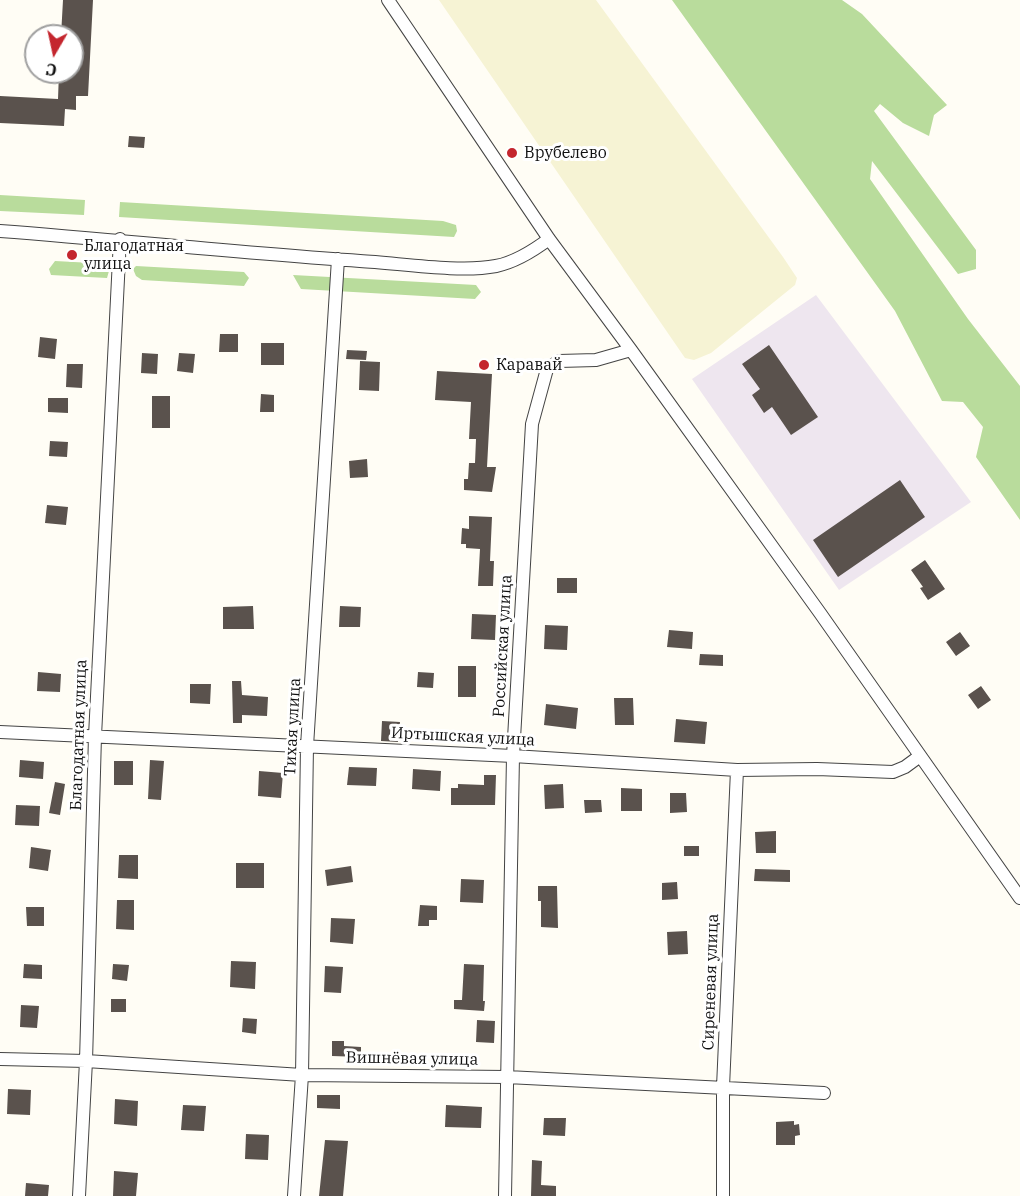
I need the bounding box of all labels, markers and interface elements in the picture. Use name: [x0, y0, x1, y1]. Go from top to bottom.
north arrow: [24, 24, 84, 84]
text: С: [45, 59, 58, 81]
place label: Врубелево: [524, 143, 607, 163]
marker: Врубелево: [505, 146, 519, 160]
place label: Благодатная улица: [84, 236, 184, 274]
marker: Благодатная улица: [65, 248, 79, 262]
place label: Каравай: [496, 355, 563, 375]
marker: Каравай: [477, 358, 491, 372]
street label: Российская улица: [490, 574, 516, 718]
street label: Благодатная улица: [67, 659, 91, 811]
street label: Тихая улица: [281, 677, 305, 777]
street label: Иртышская улица: [391, 724, 535, 750]
street label: Сиреневая улица: [699, 913, 723, 1051]
street label: Вишнёвая улица: [346, 1048, 478, 1070]

